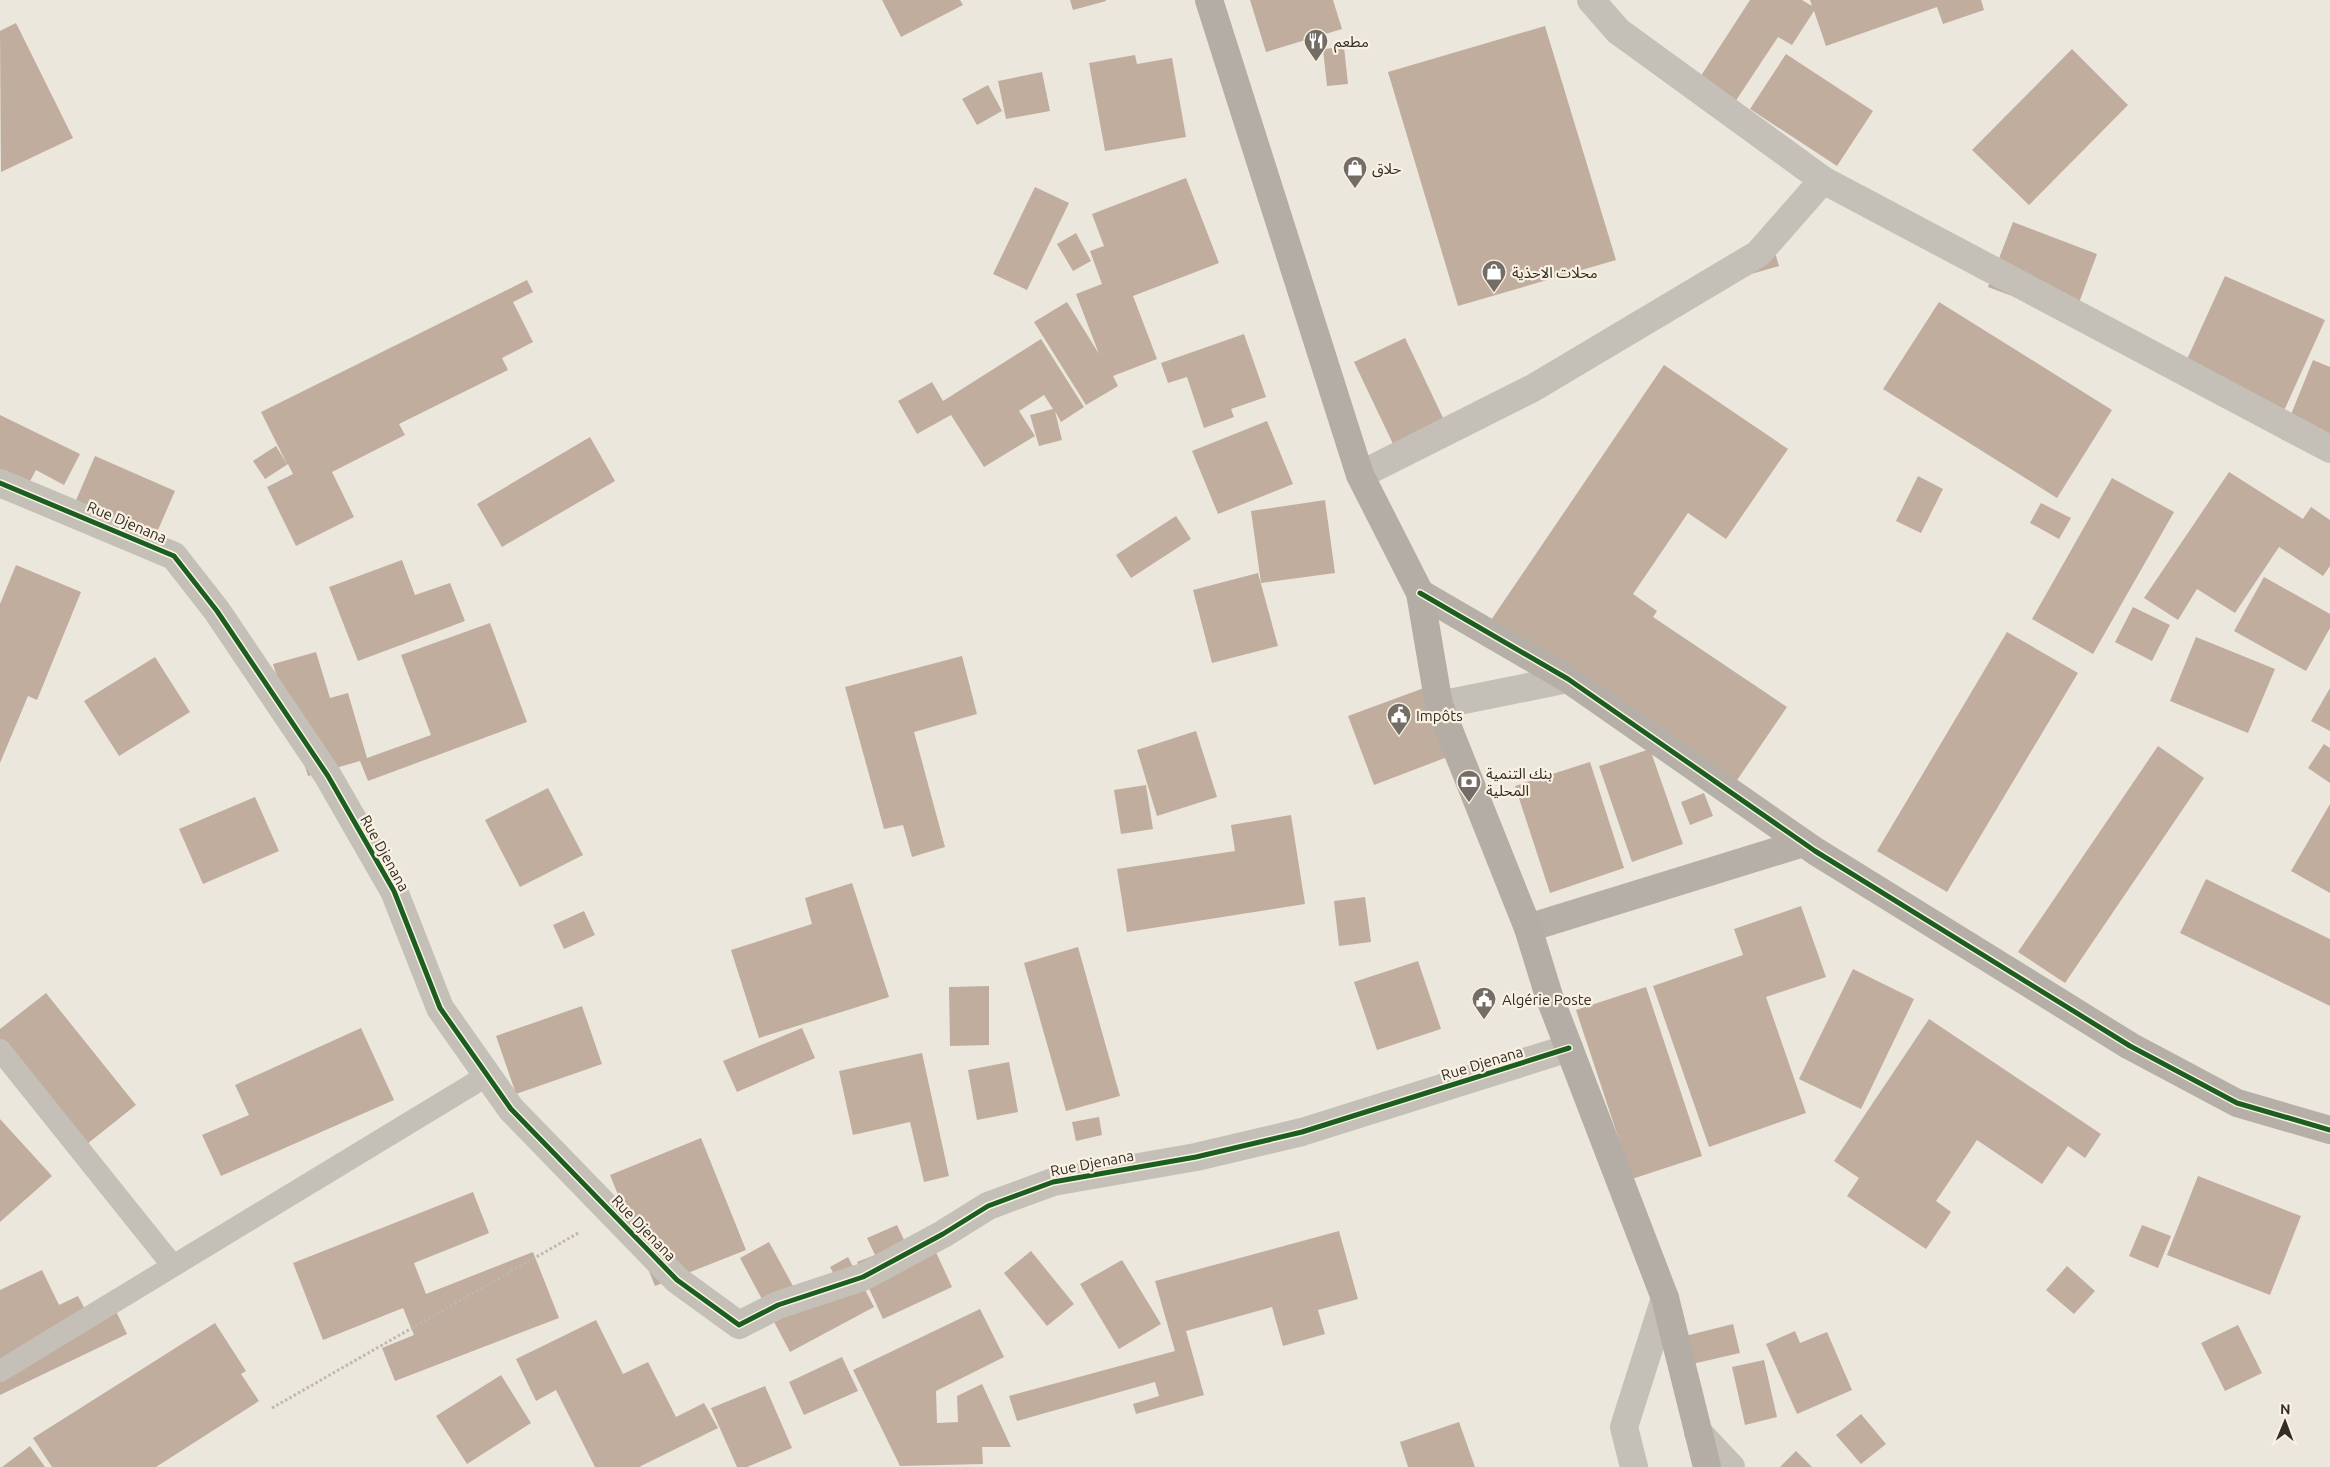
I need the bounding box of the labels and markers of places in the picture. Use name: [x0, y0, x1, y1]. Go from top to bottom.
restaurant icon: مطعم: [1303, 28, 1329, 62]
place label: مطعم: [1334, 33, 1369, 53]
shop icon: حلاق: [1342, 155, 1368, 189]
place label: حلاق: [1372, 160, 1402, 178]
shop icon: محلات الاحذية: [1481, 259, 1507, 293]
place label: محلات الاحذية: [1512, 264, 1598, 281]
public building icon: Impôts: [1386, 702, 1412, 736]
place label: Impôts: [1416, 707, 1463, 724]
place label: بنك التنمية المحلية: [1486, 765, 1552, 799]
bank icon: بنك التنمية المحلية: [1456, 769, 1482, 803]
public building icon: Algérie Poste: [1471, 986, 1497, 1020]
place label: Algérie Poste: [1502, 991, 1592, 1008]

